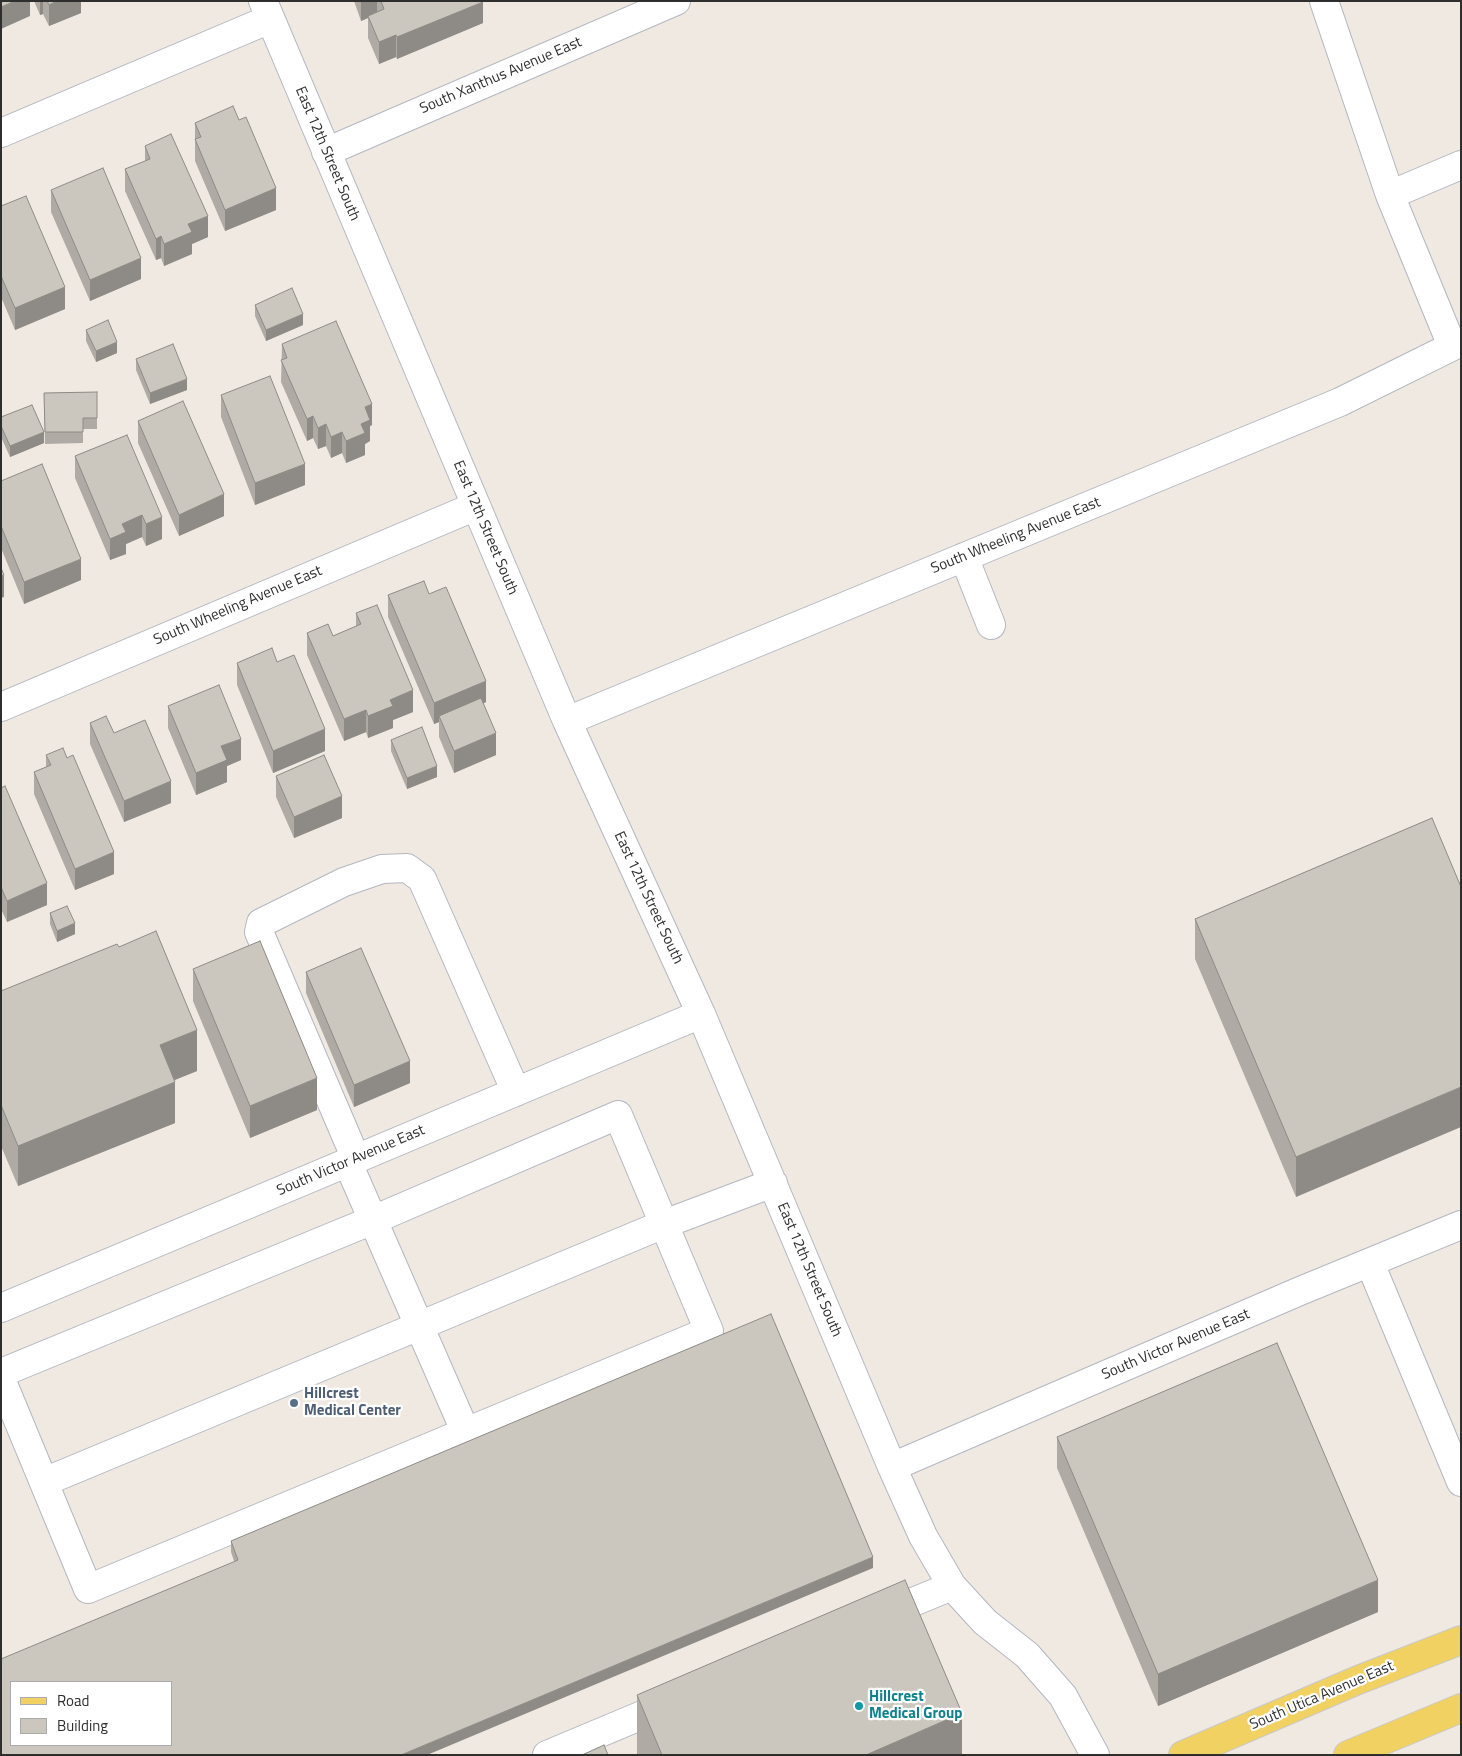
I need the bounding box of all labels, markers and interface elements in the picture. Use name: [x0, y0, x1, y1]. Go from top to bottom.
street label: South Xanthus Avenue East: [417, 34, 585, 118]
street label: East 12th Street South: [291, 84, 363, 224]
street label: East 12th Street South: [449, 458, 521, 598]
street label: South Wheeling Avenue East: [929, 494, 1103, 578]
street label: South Wheeling Avenue East: [151, 562, 325, 650]
street label: East 12th Street South: [609, 829, 687, 967]
street label: South Victor Avenue East: [274, 1122, 428, 1200]
street label: East 12th Street South: [773, 1200, 845, 1340]
street label: South Victor Avenue East: [1099, 1306, 1253, 1384]
place label: Hillcrest Medical Center: [304, 1385, 401, 1420]
marker: Hillcrest Medical Center: [288, 1397, 300, 1409]
street label: South Utica Avenue East: [1247, 1658, 1397, 1734]
legend: [10, 1681, 172, 1746]
place label: Hillcrest Medical Group: [869, 1688, 962, 1723]
text: Road: [57, 1689, 89, 1712]
marker: Hillcrest Medical Group: [853, 1700, 865, 1712]
text: Building: [57, 1714, 108, 1737]

